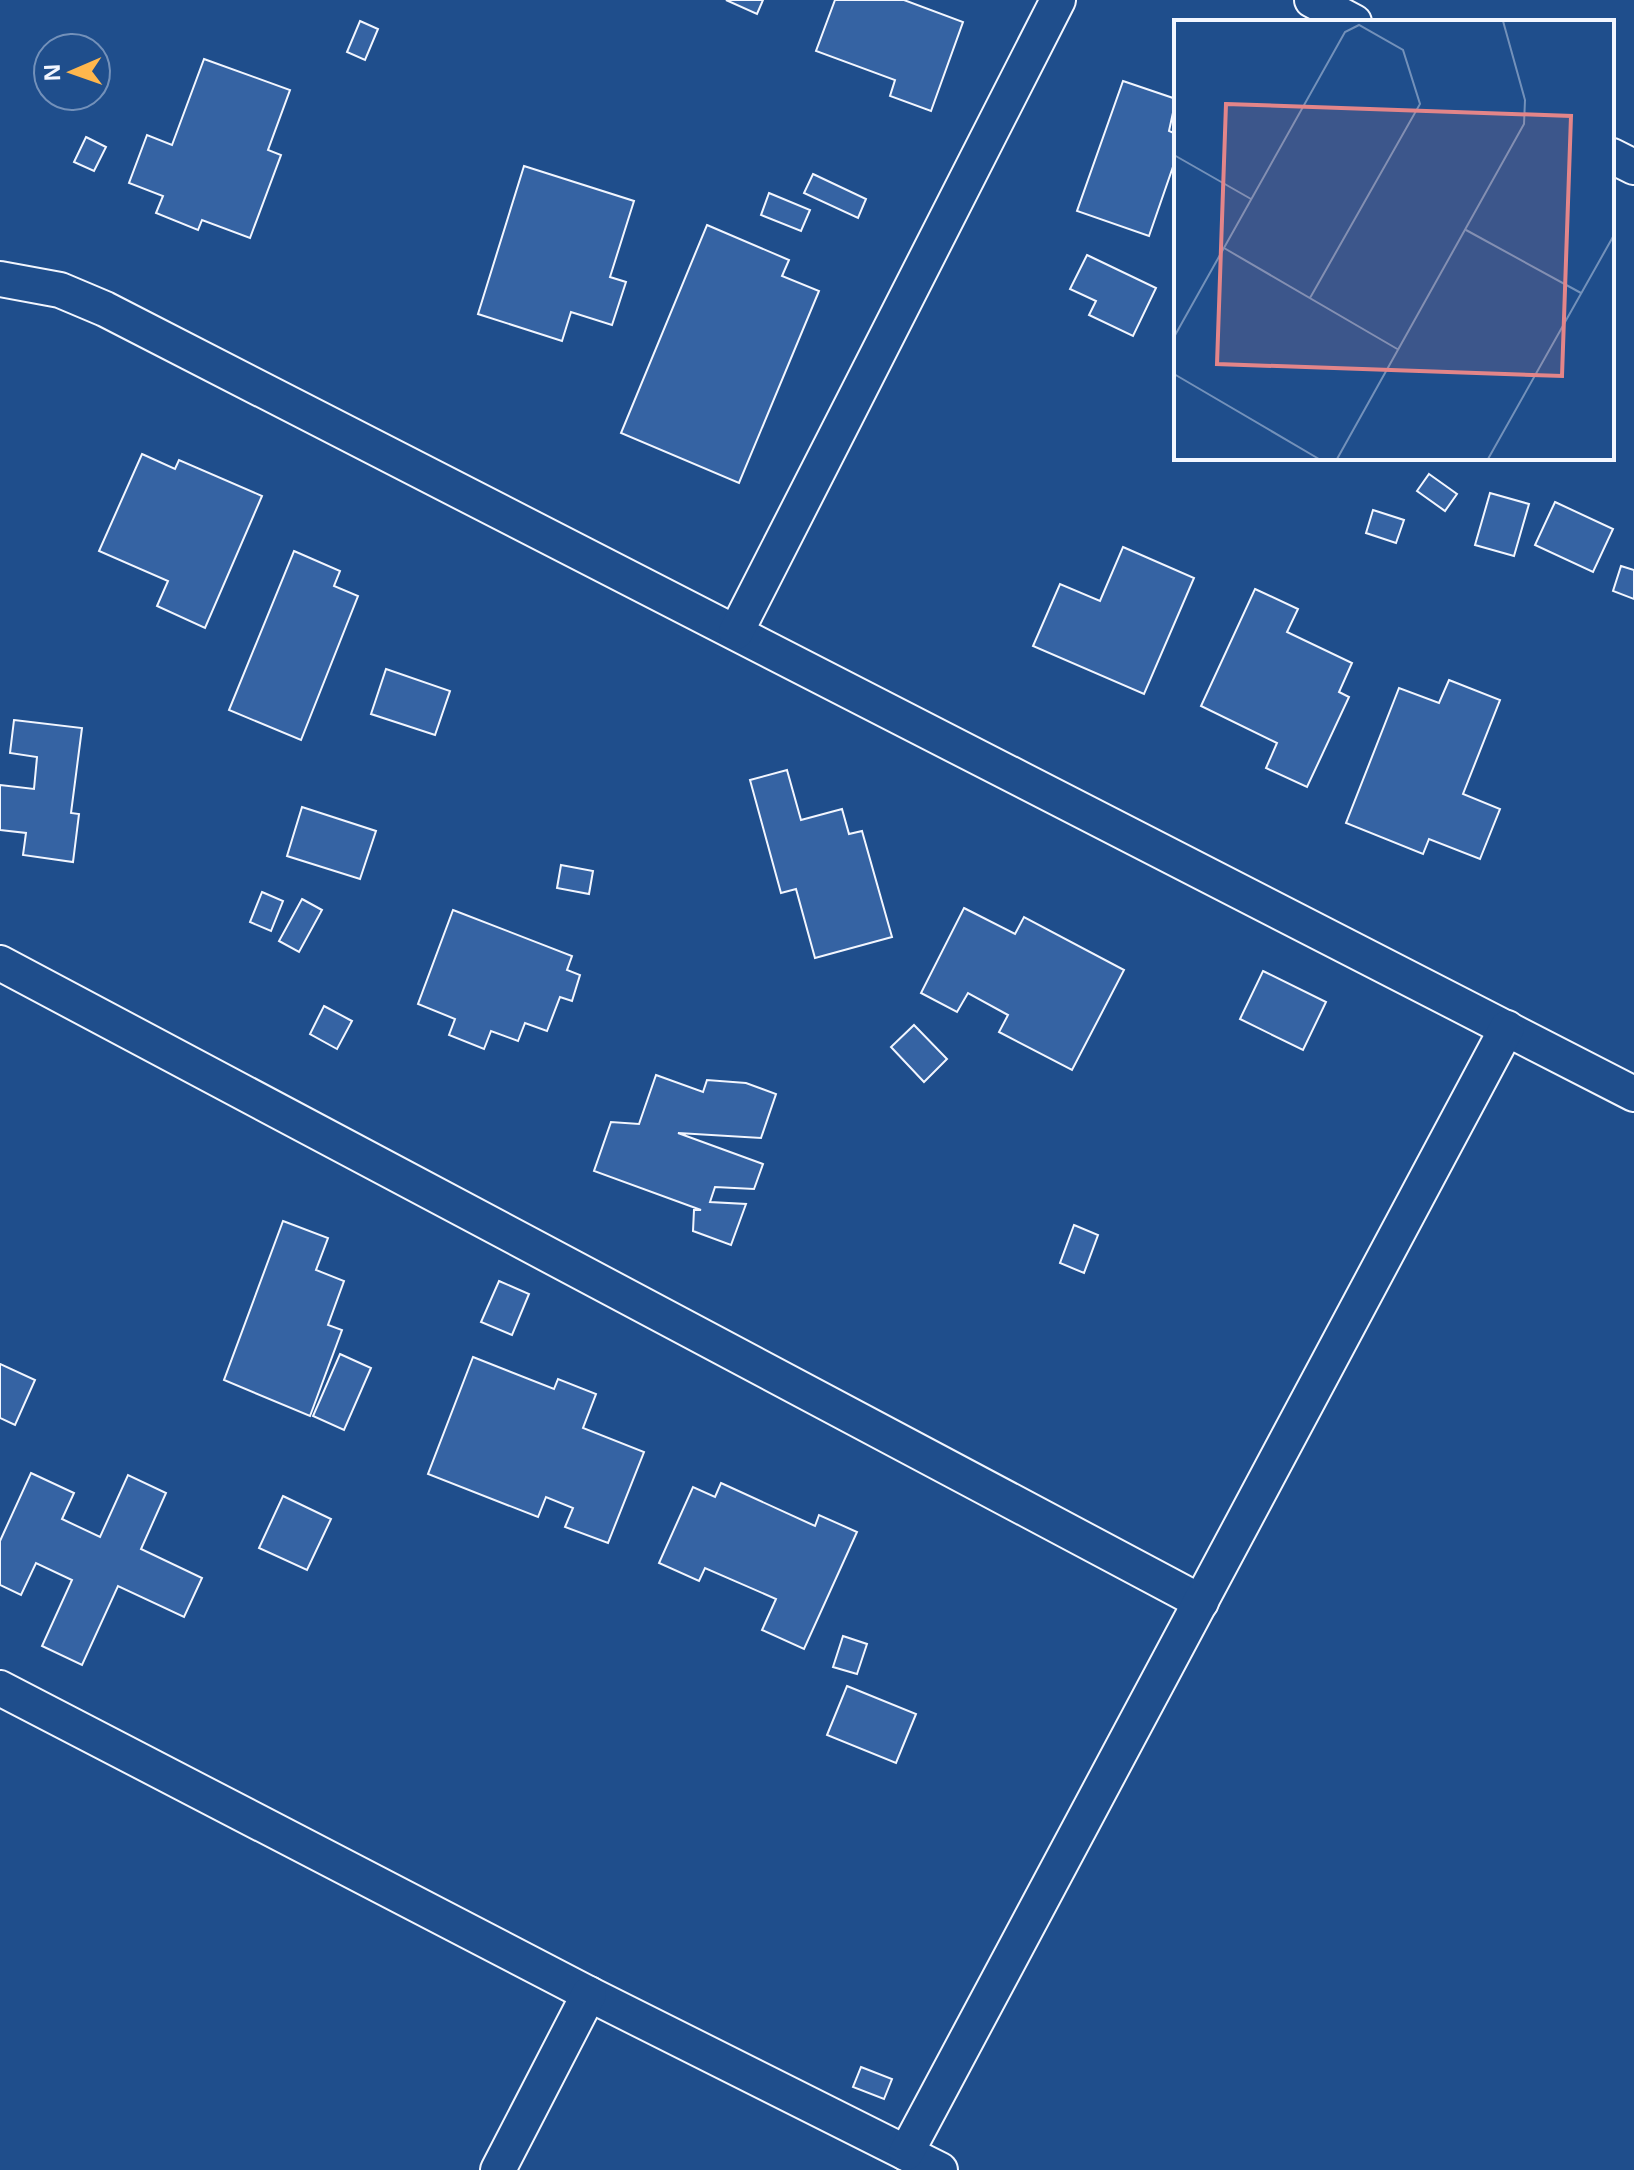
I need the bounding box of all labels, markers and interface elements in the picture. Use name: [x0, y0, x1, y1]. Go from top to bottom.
inset map: [1174, 20, 1614, 460]
north arrow: [32, 32, 112, 112]
text: N: [36, 63, 66, 82]

